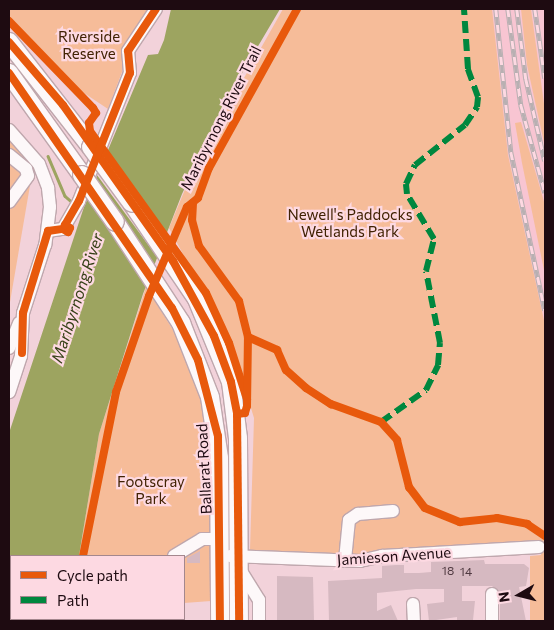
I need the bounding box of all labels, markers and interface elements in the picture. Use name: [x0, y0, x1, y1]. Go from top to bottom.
park label: Riverside Reserve: [58, 27, 120, 62]
street label: Maribyrnong River Trail: [177, 43, 265, 193]
park label: Newell's Paddocks Wetlands Park: [288, 205, 412, 240]
water label: Maribyrnong River: [47, 231, 107, 365]
street label: Ballarat Road: [193, 423, 215, 515]
park label: Footscray Park: [117, 472, 185, 507]
street label: Jamieson Avenue: [336, 543, 452, 569]
legend: [10, 555, 185, 620]
house number: 18: [442, 564, 454, 578]
house number: 14: [460, 565, 472, 579]
text: Cycle path: [57, 566, 128, 584]
north arrow: [494, 570, 544, 620]
text: Path: [57, 591, 89, 609]
text: N: [495, 591, 513, 604]

